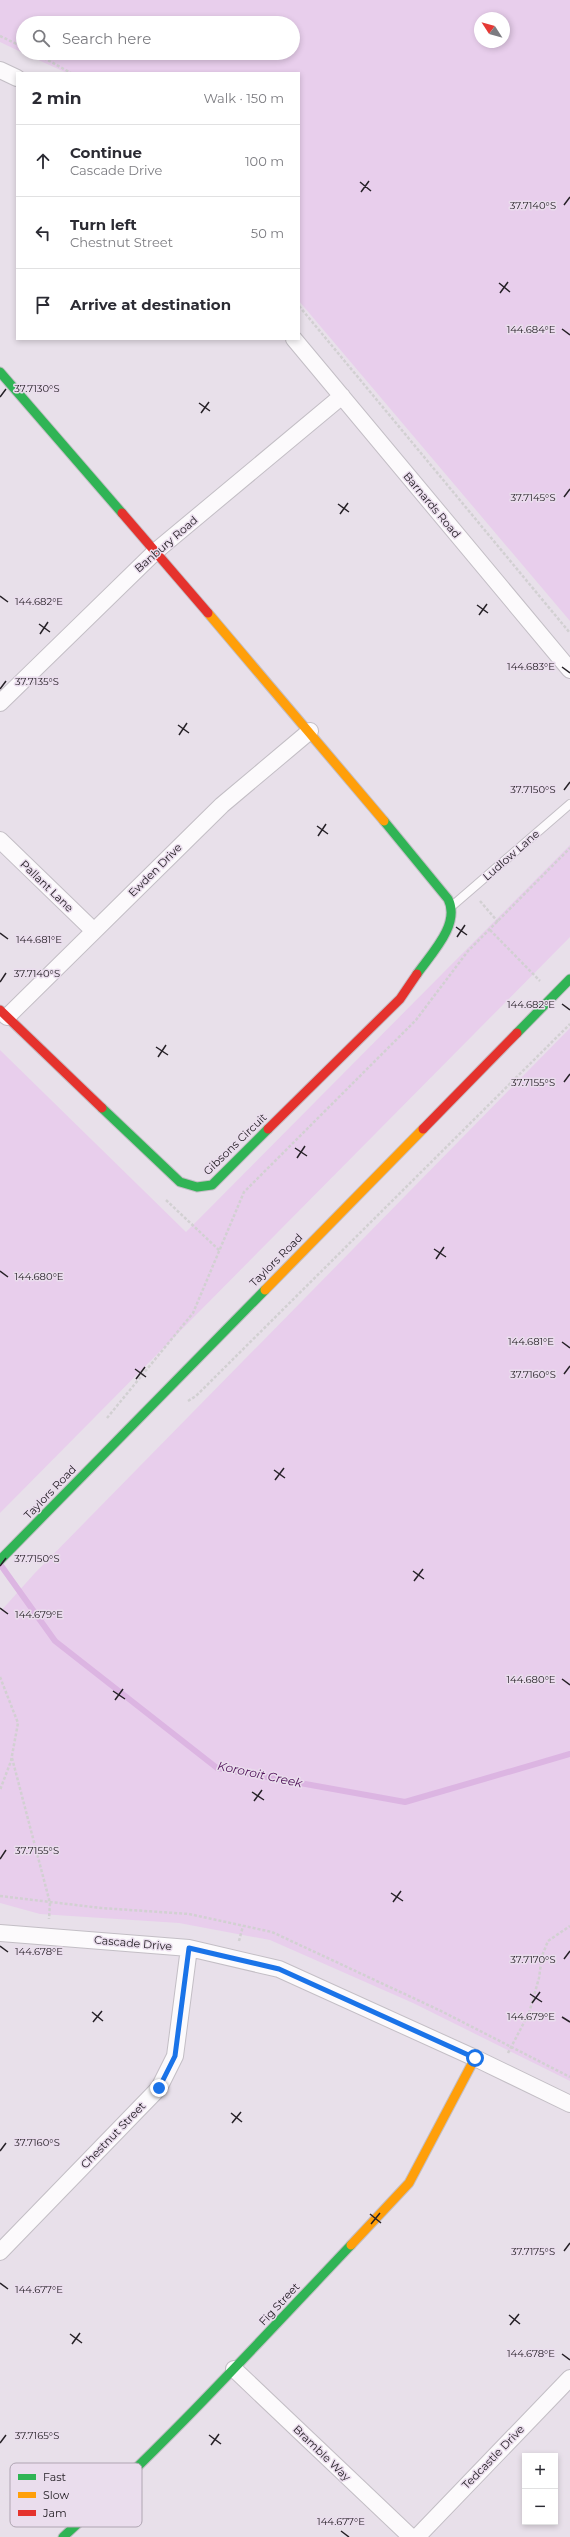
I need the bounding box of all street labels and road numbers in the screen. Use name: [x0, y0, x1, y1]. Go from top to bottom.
street label: Barnards Road: [400, 469, 464, 541]
street label: Banbury Road: [132, 513, 200, 575]
street label: Ludlow Lane: [480, 826, 542, 883]
street label: Ewden Drive: [125, 840, 185, 900]
street label: Pallant Lane: [18, 857, 77, 915]
street label: Gibsons Circuit: [200, 1110, 270, 1178]
street label: Taylors Road: [246, 1230, 306, 1290]
street label: Taylors Road: [21, 1462, 79, 1522]
street label: Cascade Drive: [94, 1933, 173, 1953]
street label: Chestnut Street: [78, 2098, 149, 2171]
street label: Fig Street: [256, 2279, 303, 2328]
street label: Bramble Way: [290, 2422, 354, 2484]
street label: Tedcastle Drive: [459, 2422, 527, 2492]

